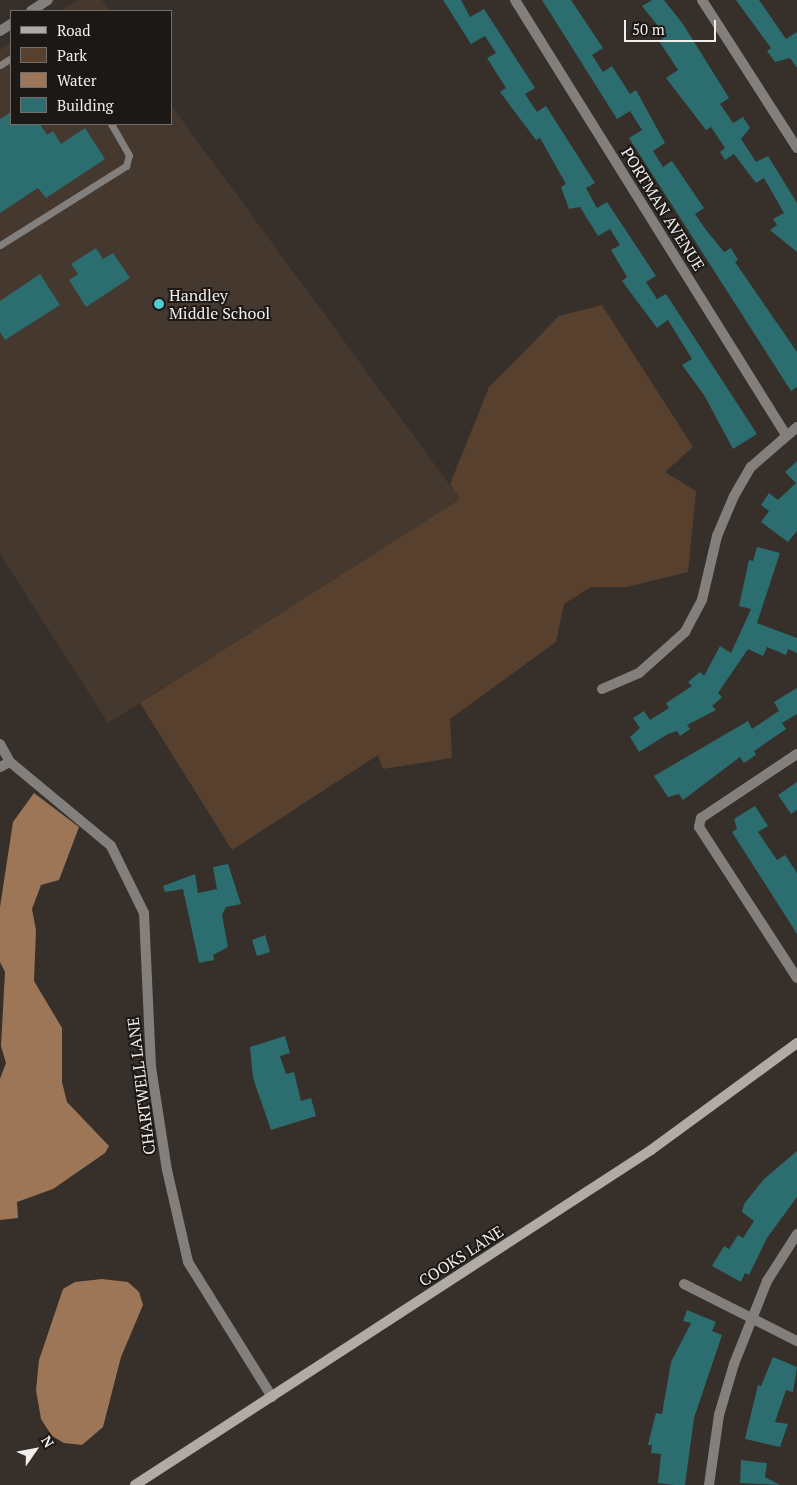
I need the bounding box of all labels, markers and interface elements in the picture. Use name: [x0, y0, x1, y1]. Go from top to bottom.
legend: [10, 10, 172, 125]
scale bar: [627, 10, 720, 42]
text: 50 m: [632, 19, 665, 39]
text: Road: [57, 20, 90, 40]
text: Park: [57, 45, 87, 65]
text: Water: [57, 70, 96, 90]
text: Building: [57, 95, 114, 115]
street label: PORTMAN AVENUE: [617, 144, 709, 274]
place label: Handley Middle School: [169, 285, 270, 323]
marker: Handley Middle School: [153, 298, 165, 310]
street label: CHARTWELL LANE: [123, 1016, 159, 1156]
street label: COOKS LANE: [415, 1221, 507, 1291]
north arrow: [10, 1425, 60, 1475]
text: N: [37, 1432, 59, 1451]

